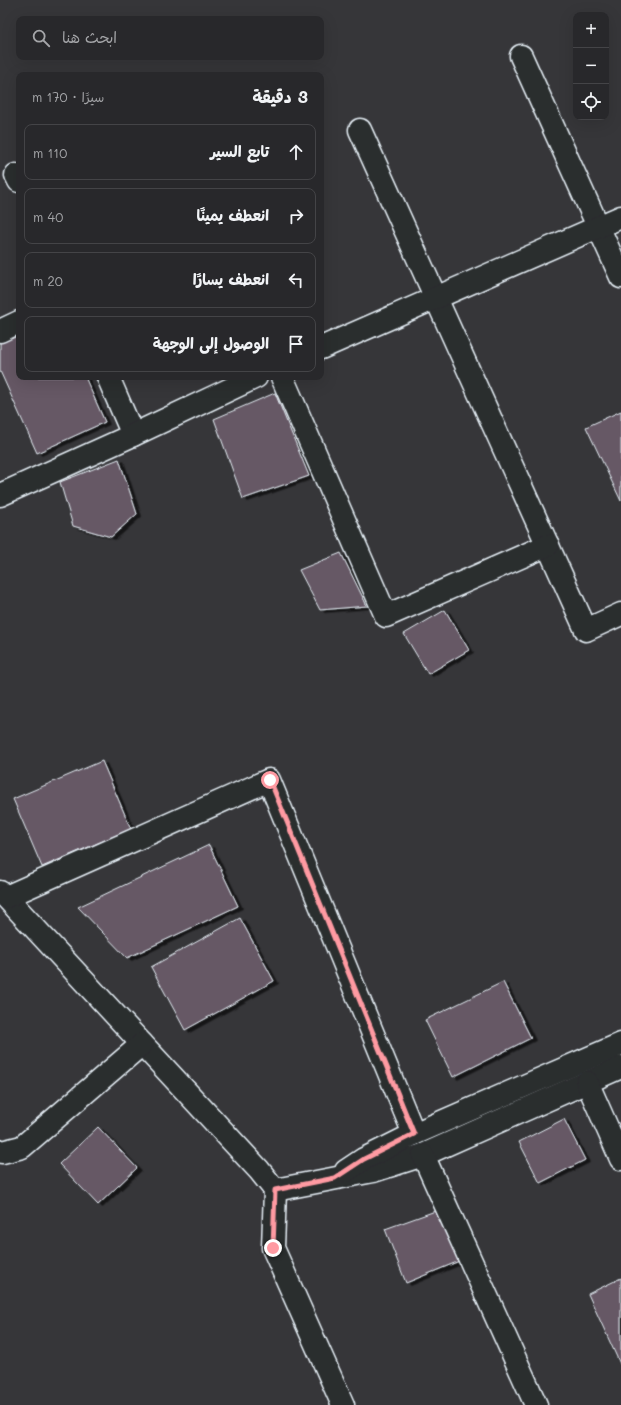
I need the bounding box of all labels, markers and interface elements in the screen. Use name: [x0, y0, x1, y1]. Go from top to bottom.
map controls: [573, 12, 609, 120]
button: +: [573, 12, 609, 48]
search box: [16, 16, 324, 60]
icon: search: [30, 27, 52, 49]
text: ابحث هنا: [62, 27, 117, 47]
button: −: [573, 48, 609, 84]
button: locate: [573, 84, 609, 120]
text: 3 دقيقة: [252, 85, 308, 107]
text: سيرًا · 170 m: [32, 88, 104, 105]
text: تابع السير: [210, 141, 269, 161]
icon: ahead: [285, 141, 307, 163]
text: 110 m: [33, 144, 67, 161]
text: انعطف يمينًا: [197, 205, 269, 225]
icon: right: [285, 205, 307, 227]
text: 40 m: [33, 208, 63, 225]
text: انعطف يسارًا: [193, 269, 269, 289]
icon: left: [285, 269, 307, 291]
text: 20 m: [33, 272, 63, 289]
text: الوصول إلى الوجهة: [153, 333, 269, 353]
icon: arrive: [285, 333, 307, 355]
route start: [261, 771, 279, 789]
route end: [264, 1239, 282, 1257]

